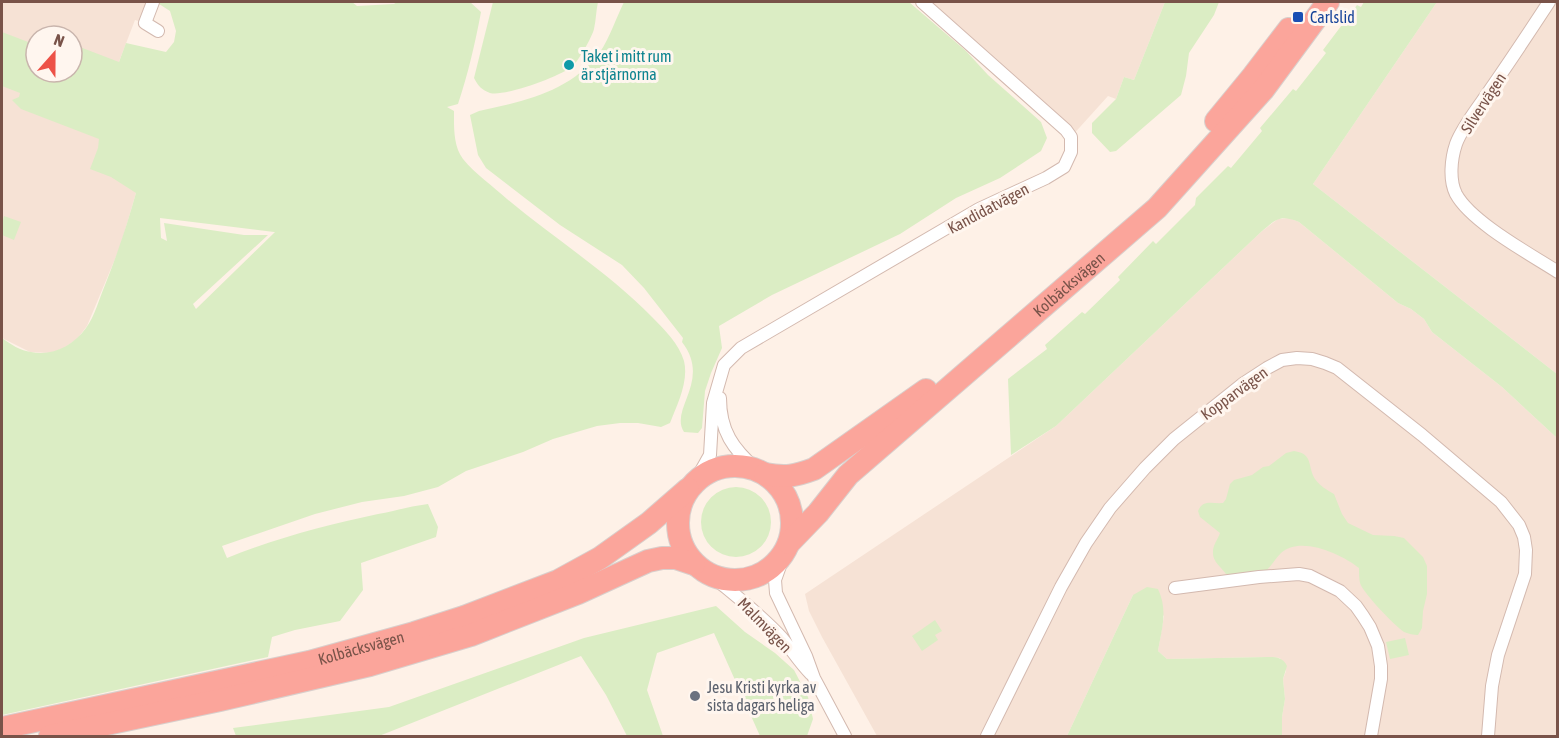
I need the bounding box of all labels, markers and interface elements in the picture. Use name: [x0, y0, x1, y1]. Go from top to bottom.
place label: Carlslid: [1310, 8, 1355, 26]
marker: Carlslid: [1291, 10, 1305, 24]
north arrow: [24, 24, 84, 84]
text: N: [52, 30, 67, 50]
place label: Taket i mitt rum är stjärnorna: [581, 47, 672, 84]
marker: Taket i mitt rum är stjärnorna: [562, 58, 576, 72]
street label: Silvervägen: [1457, 69, 1510, 137]
street label: Kandidatvägen: [944, 179, 1032, 238]
street label: Kolbäcksvägen: [1029, 248, 1108, 320]
street label: Kopparvägen: [1197, 363, 1271, 424]
street label: Malmvägen: [734, 594, 796, 657]
street label: Kolbäcksvägen: [316, 627, 406, 668]
place label: Jesu Kristi kyrka av sista dagars heliga: [707, 678, 817, 715]
marker: Jesu Kristi kyrka av sista dagars heliga: [688, 689, 702, 703]

